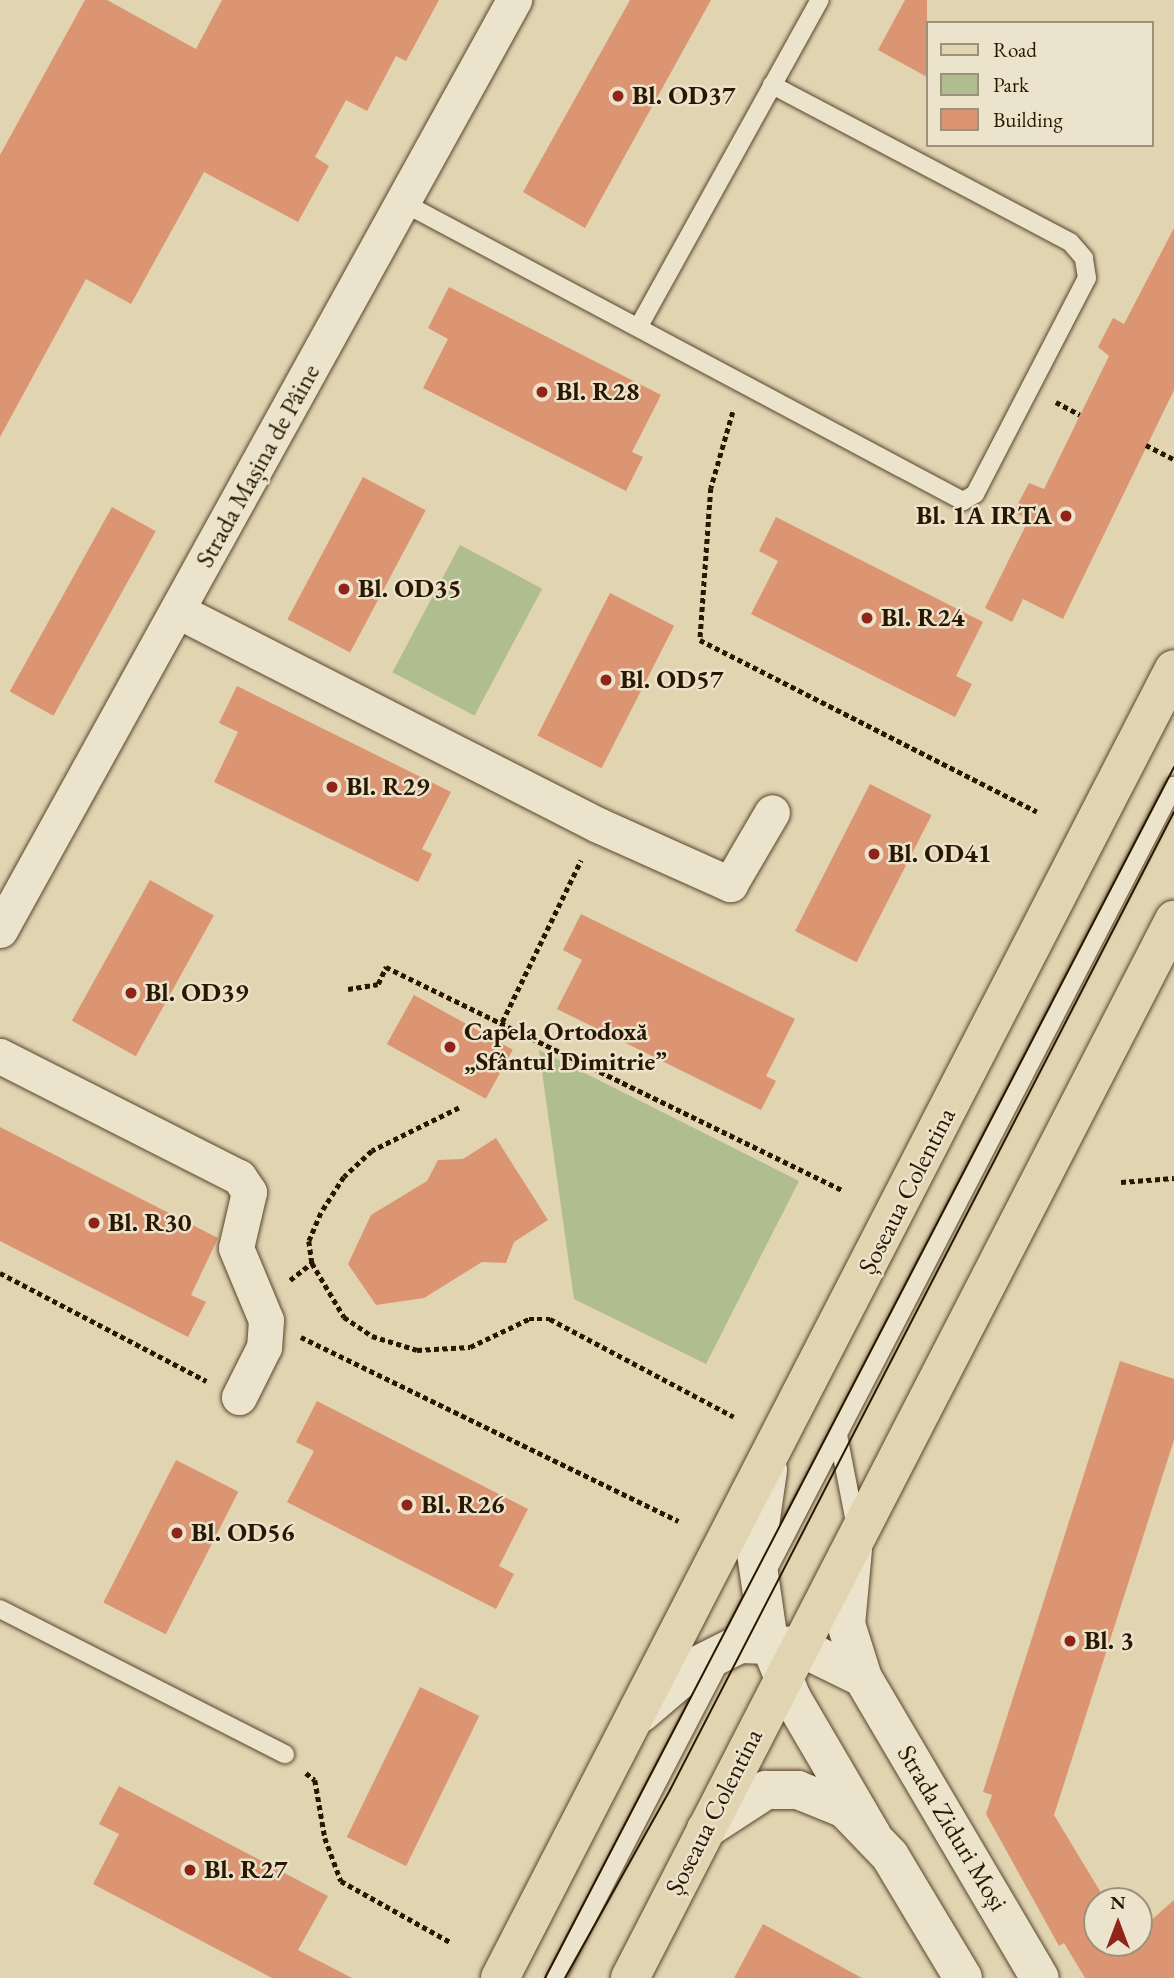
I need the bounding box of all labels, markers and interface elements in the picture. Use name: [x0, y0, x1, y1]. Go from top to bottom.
legend: [926, 21, 1153, 147]
text: Road: [993, 36, 1037, 63]
text: Park: [993, 71, 1029, 98]
place label: Bl. OD37: [632, 80, 735, 112]
marker: Bl. OD37: [610, 88, 626, 104]
text: Building: [993, 106, 1063, 133]
street label: Strada Mașina de Pâine: [189, 359, 327, 573]
place label: Bl. R28: [556, 376, 640, 408]
marker: Bl. R28: [534, 384, 550, 400]
place label: Bl. 1A IRTA: [916, 500, 1052, 532]
marker: Bl. 1A IRTA: [1058, 508, 1074, 524]
place label: Bl. OD35: [358, 573, 461, 605]
marker: Bl. OD35: [336, 581, 352, 597]
place label: Bl. R24: [881, 602, 965, 634]
marker: Bl. R24: [859, 610, 875, 626]
place label: Bl. OD57: [620, 664, 723, 696]
marker: Bl. OD57: [598, 672, 614, 688]
place label: Bl. R29: [346, 771, 430, 803]
marker: Bl. R29: [324, 779, 340, 795]
place label: Bl. OD41: [888, 838, 991, 870]
marker: Bl. OD41: [866, 846, 882, 862]
place label: Bl. OD39: [145, 977, 248, 1009]
marker: Bl. OD39: [123, 985, 139, 1001]
place label: Capela Ortodoxă „Sfântul Dimitrie”: [464, 1016, 667, 1078]
marker: Capela Ortodoxă „Sfântul Dimitrie”: [442, 1039, 458, 1055]
street label: Șoseaua Colentina: [852, 1102, 962, 1280]
place label: Bl. R30: [108, 1207, 192, 1239]
marker: Bl. R30: [86, 1215, 102, 1231]
place label: Bl. R26: [421, 1489, 505, 1521]
marker: Bl. R26: [399, 1497, 415, 1513]
place label: Bl. OD56: [191, 1517, 294, 1549]
marker: Bl. OD56: [169, 1525, 185, 1541]
place label: Bl. 3: [1084, 1625, 1134, 1657]
marker: Bl. 3: [1062, 1633, 1078, 1649]
street label: Șoseaua Colentina: [659, 1723, 769, 1901]
street label: Strada Ziduri Moși: [890, 1740, 1014, 1916]
place label: Bl. R27: [204, 1854, 288, 1886]
marker: Bl. R27: [182, 1862, 198, 1878]
north arrow: [1083, 1887, 1153, 1957]
text: N: [1110, 1890, 1126, 1915]

